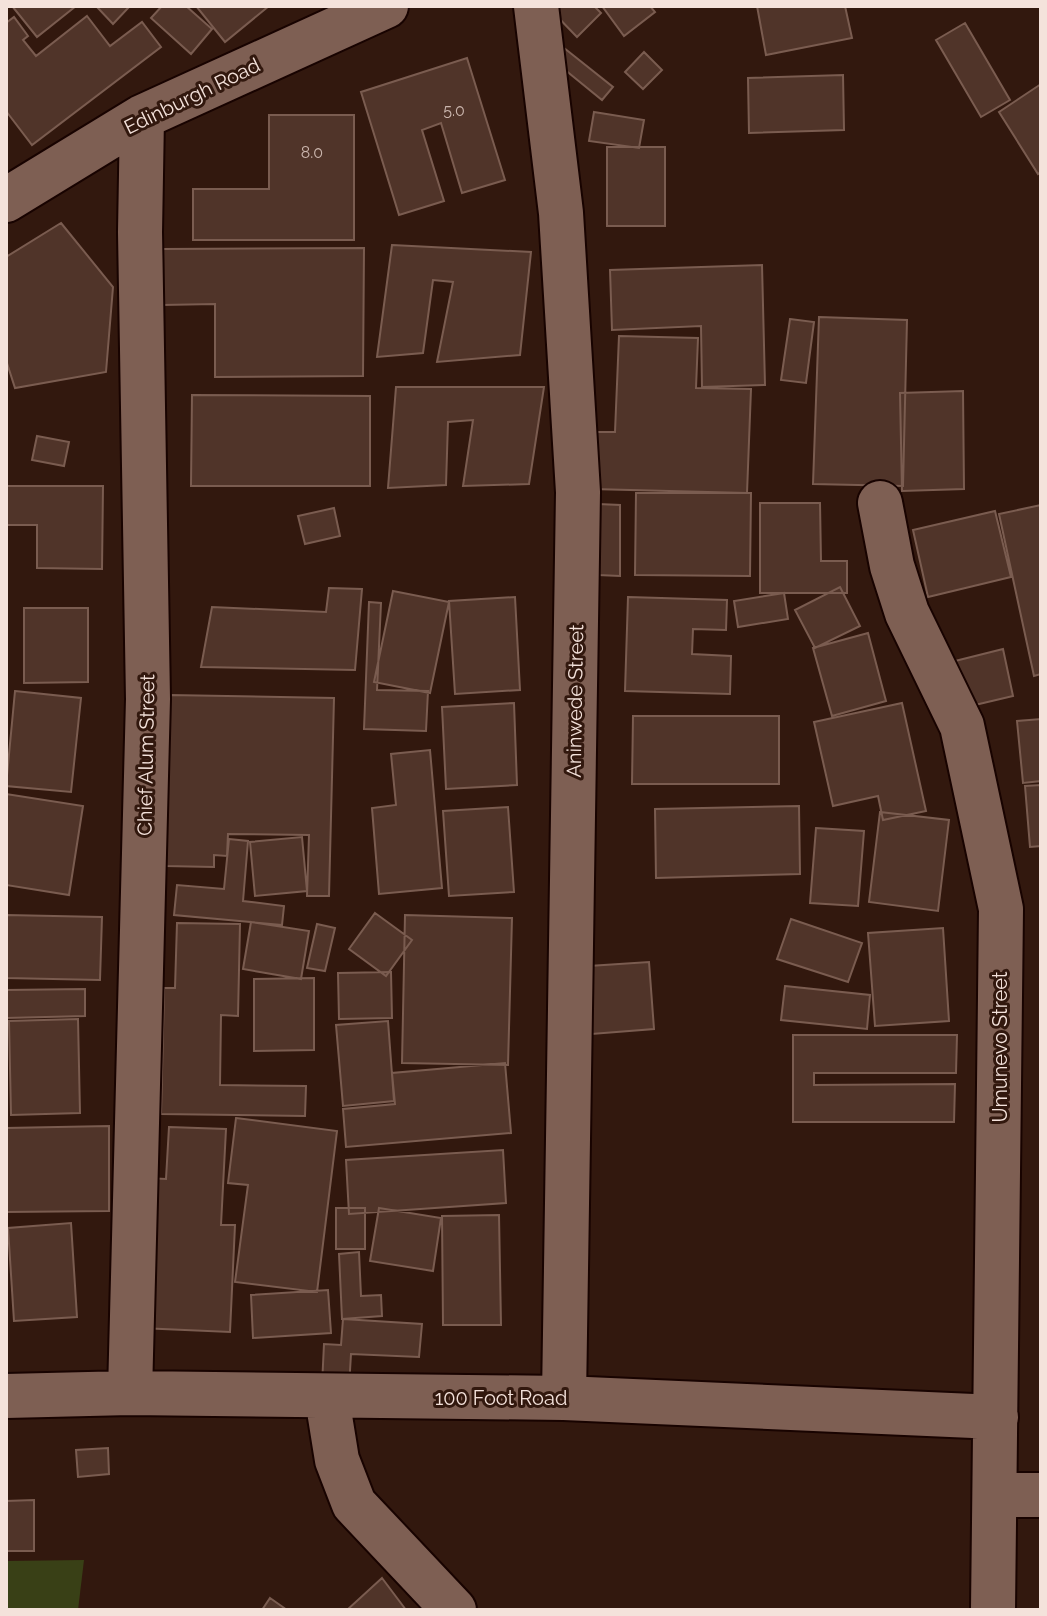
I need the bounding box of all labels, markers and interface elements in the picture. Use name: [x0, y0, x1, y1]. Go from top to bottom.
street label: Edinburgh Road: [120, 53, 264, 139]
house number: 5.0: [443, 101, 465, 120]
house number: 8.0: [301, 143, 323, 162]
street label: Aninwede Street: [562, 624, 588, 778]
street label: Chief Alum Street: [133, 674, 159, 836]
street label: Umunevo Street: [988, 971, 1012, 1123]
street label: 100 Foot Road: [435, 1386, 567, 1410]

